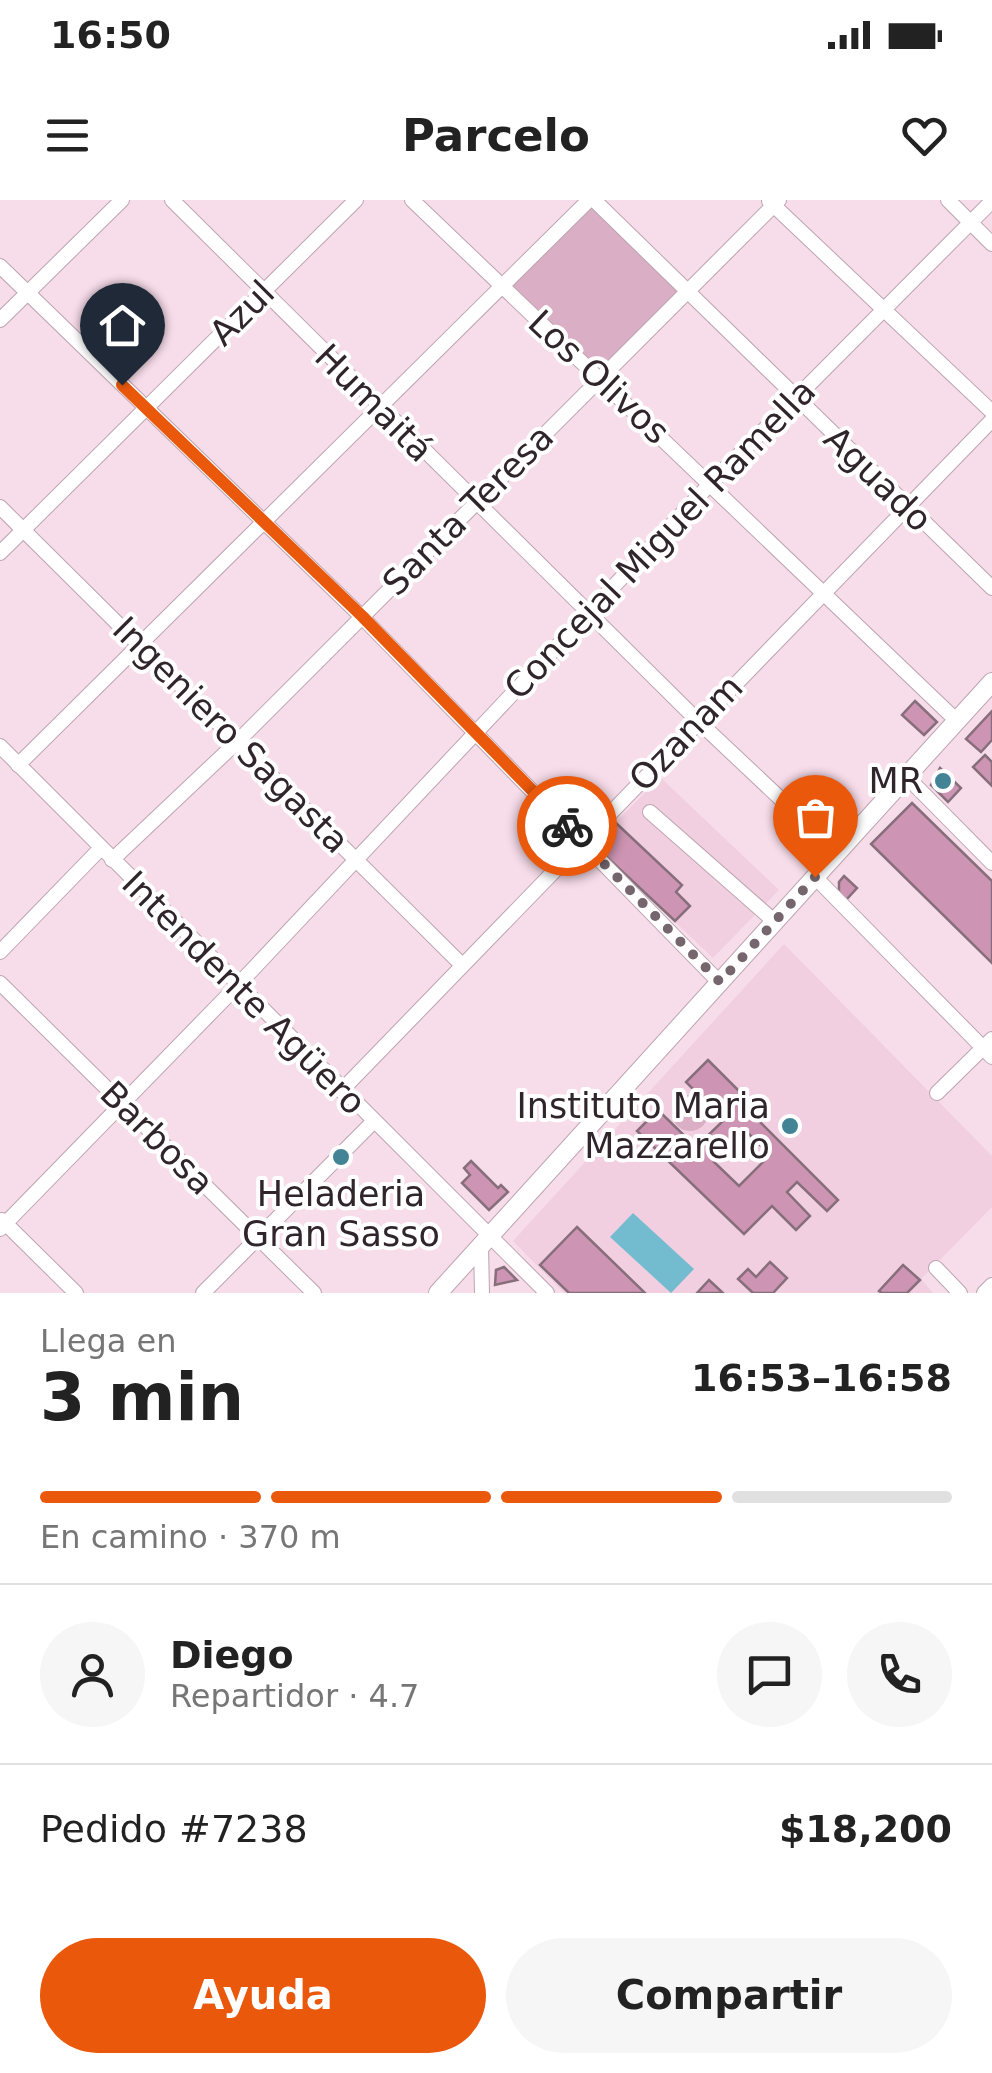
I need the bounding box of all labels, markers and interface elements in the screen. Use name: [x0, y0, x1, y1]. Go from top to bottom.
text: 16:50: [50, 13, 171, 57]
icon: menu: [40, 108, 95, 163]
icon: heart: [897, 108, 952, 163]
text: Parcelo: [402, 109, 590, 162]
street label: Azul: [202, 273, 282, 353]
pin: [80, 283, 165, 386]
icon: home: [95, 298, 150, 353]
street label: Los Olivos: [521, 302, 677, 452]
street label: Humaitá: [307, 336, 441, 470]
street label: Concejal Miguel Ramella: [497, 371, 823, 707]
street label: Santa Teresa: [375, 417, 561, 603]
street label: Aguado: [816, 418, 940, 540]
street label: Ingeniero Sagasta: [105, 609, 357, 861]
street label: Ozanam: [621, 667, 751, 799]
place label: MR: [868, 761, 923, 801]
marker: MR: [932, 770, 954, 792]
pin: [773, 775, 858, 878]
courier: [517, 776, 617, 876]
icon: bag: [788, 790, 843, 845]
icon: bike: [540, 799, 595, 854]
street label: Intendente Agüero: [114, 863, 374, 1123]
street label: Barbosa: [92, 1073, 222, 1203]
place label: Instituto Maria Mazzarello: [516, 1086, 770, 1166]
marker: Instituto Maria Mazzarello: [779, 1115, 801, 1137]
marker: Heladeria Gran Sasso: [330, 1146, 352, 1168]
place label: Heladeria Gran Sasso: [242, 1174, 440, 1254]
text: Llega en: [40, 1322, 176, 1360]
text: 16:53–16:58: [691, 1356, 952, 1400]
text: 3 min: [40, 1360, 244, 1435]
text: En camino · 370 m: [40, 1518, 341, 1556]
button: person: [40, 1622, 145, 1727]
button: chat: [717, 1622, 822, 1727]
button: phone: [847, 1622, 952, 1727]
text: Diego: [170, 1633, 294, 1677]
text: Repartidor · 4.7: [170, 1677, 419, 1715]
text: Pedido #7238: [40, 1807, 308, 1851]
text: $18,200: [779, 1807, 952, 1851]
button: Ayuda: [40, 1938, 486, 2053]
button: Compartir: [506, 1938, 952, 2053]

